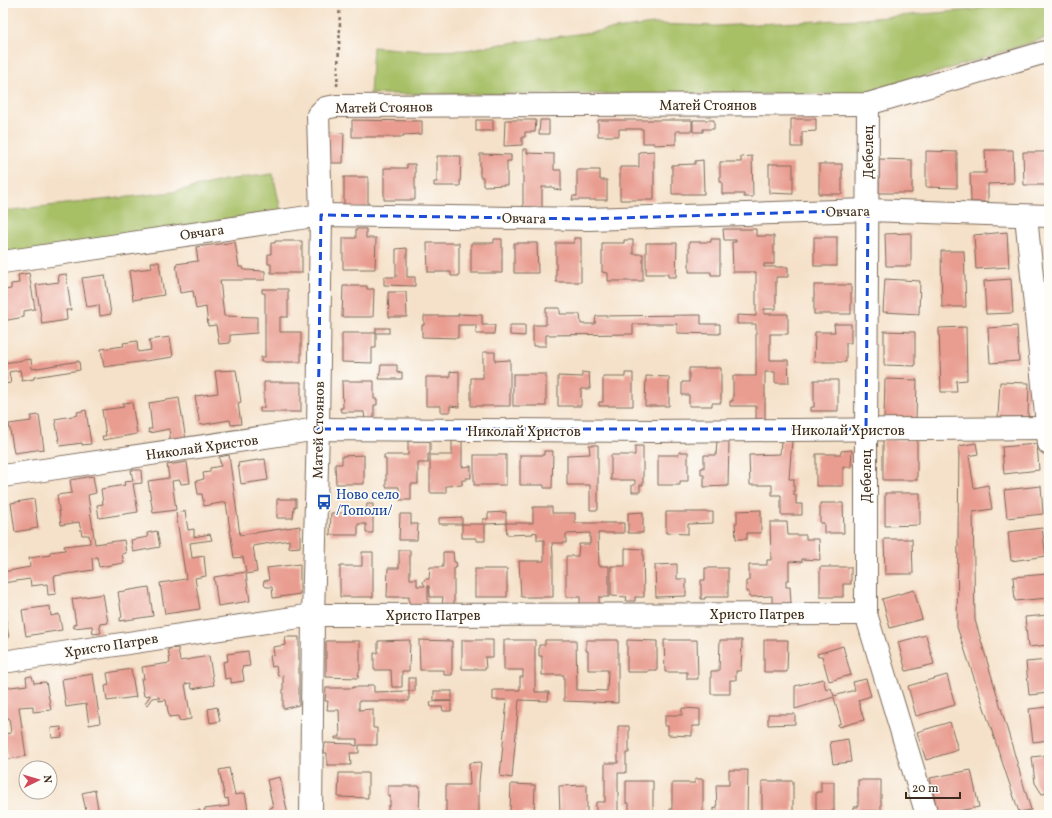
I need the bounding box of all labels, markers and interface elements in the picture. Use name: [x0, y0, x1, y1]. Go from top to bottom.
street label: Матей Стоянов: [659, 97, 757, 116]
street label: Матей Стоянов: [335, 98, 433, 119]
street label: Дебелец: [860, 125, 879, 179]
street label: Овчага: [826, 203, 870, 222]
street label: Овчага: [502, 210, 546, 229]
street label: Овчага: [179, 221, 226, 246]
street label: Матей Стоянов: [309, 381, 330, 479]
street label: Николай Христов: [791, 422, 905, 441]
street label: Николай Христов: [467, 423, 581, 442]
street label: Николай Христов: [145, 431, 260, 466]
street label: Дебелец: [858, 449, 877, 503]
place label: Ново село /Тополи/: [336, 486, 399, 521]
bus stop icon: Ново село /Тополи/: [315, 493, 333, 511]
street label: Христо Патрев: [710, 606, 804, 625]
street label: Христо Патрев: [386, 607, 480, 626]
street label: Христо Патрев: [63, 630, 160, 663]
north arrow: [18, 760, 58, 800]
scale bar: [906, 774, 960, 800]
text: N: [39, 775, 54, 784]
text: 20 m: [912, 781, 939, 797]

